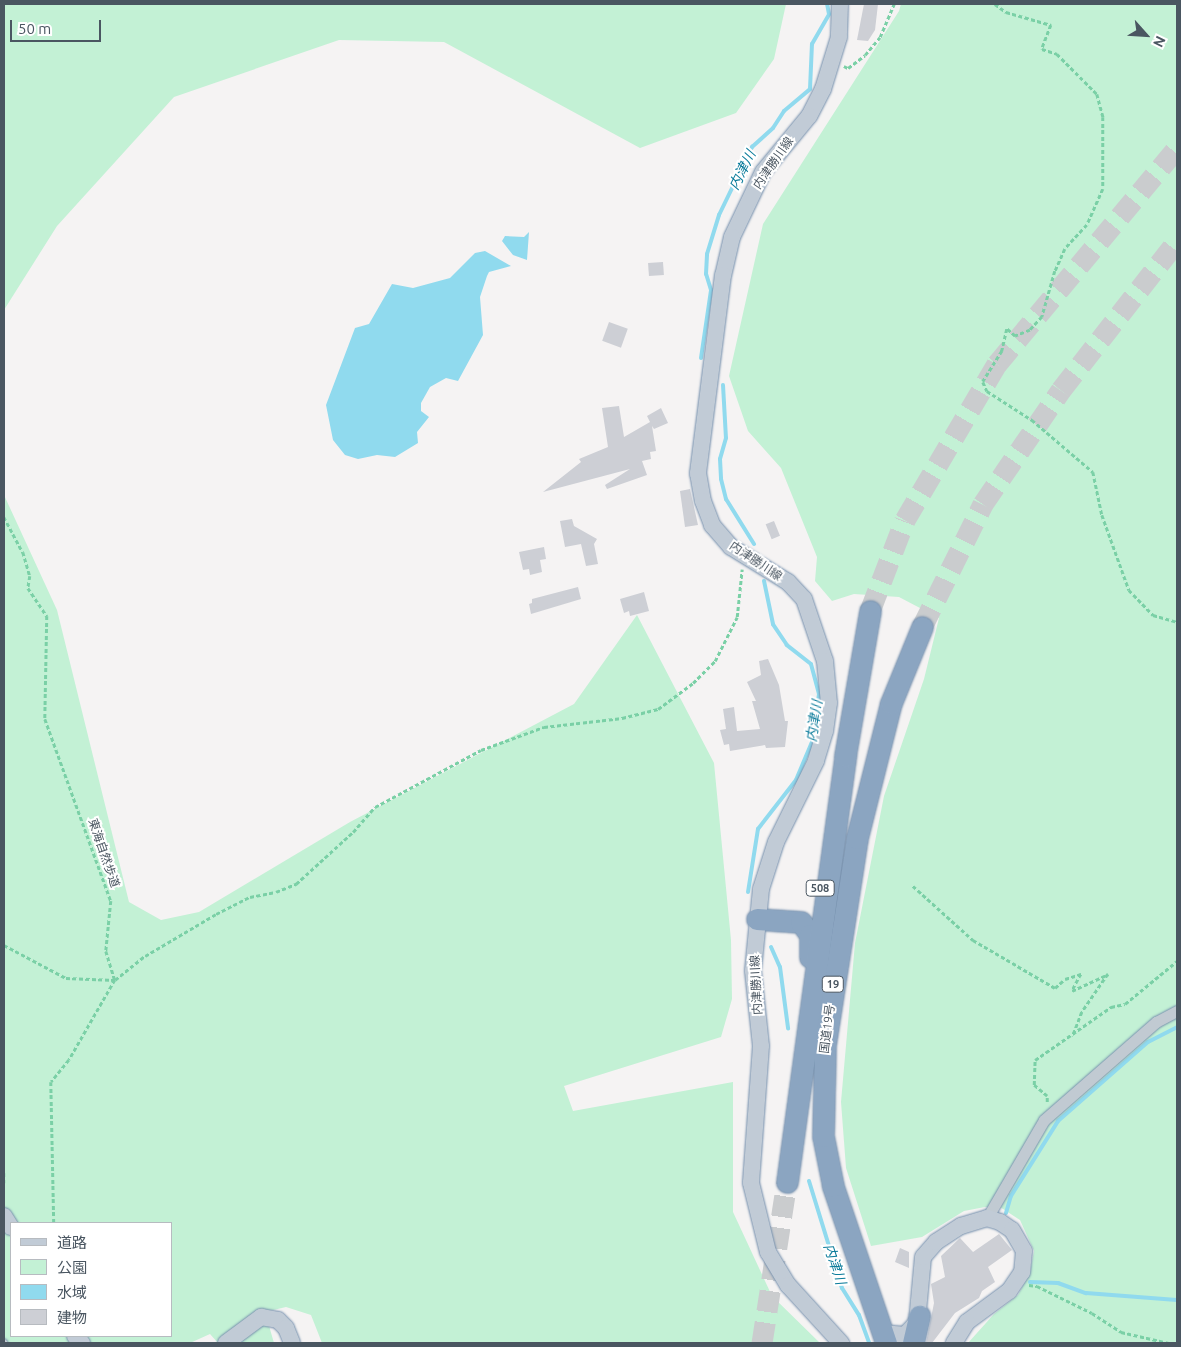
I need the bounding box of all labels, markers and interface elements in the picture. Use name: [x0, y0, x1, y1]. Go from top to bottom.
scale bar: [12, 10, 104, 42]
north arrow: [1121, 10, 1171, 60]
text: 50 m: [18, 20, 51, 37]
text: N: [1150, 33, 1169, 50]
street label: 内津勝川線: [750, 134, 796, 192]
water label: 内津川: [725, 147, 759, 193]
street label: 内津勝川線: [727, 538, 785, 584]
water label: 内津川: [802, 699, 826, 743]
street label: 東海自然歩道: [85, 817, 123, 889]
road number: 508: [805, 880, 835, 896]
street label: 内津勝川線: [747, 955, 765, 1015]
road number: 19: [822, 976, 844, 992]
street label: 国道19号: [817, 1004, 837, 1054]
legend: [10, 1222, 172, 1337]
text: 道路: [57, 1234, 87, 1251]
water label: 内津川: [821, 1241, 849, 1287]
text: 公園: [57, 1259, 87, 1276]
text: 水域: [57, 1284, 87, 1301]
text: 建物: [57, 1309, 87, 1326]

